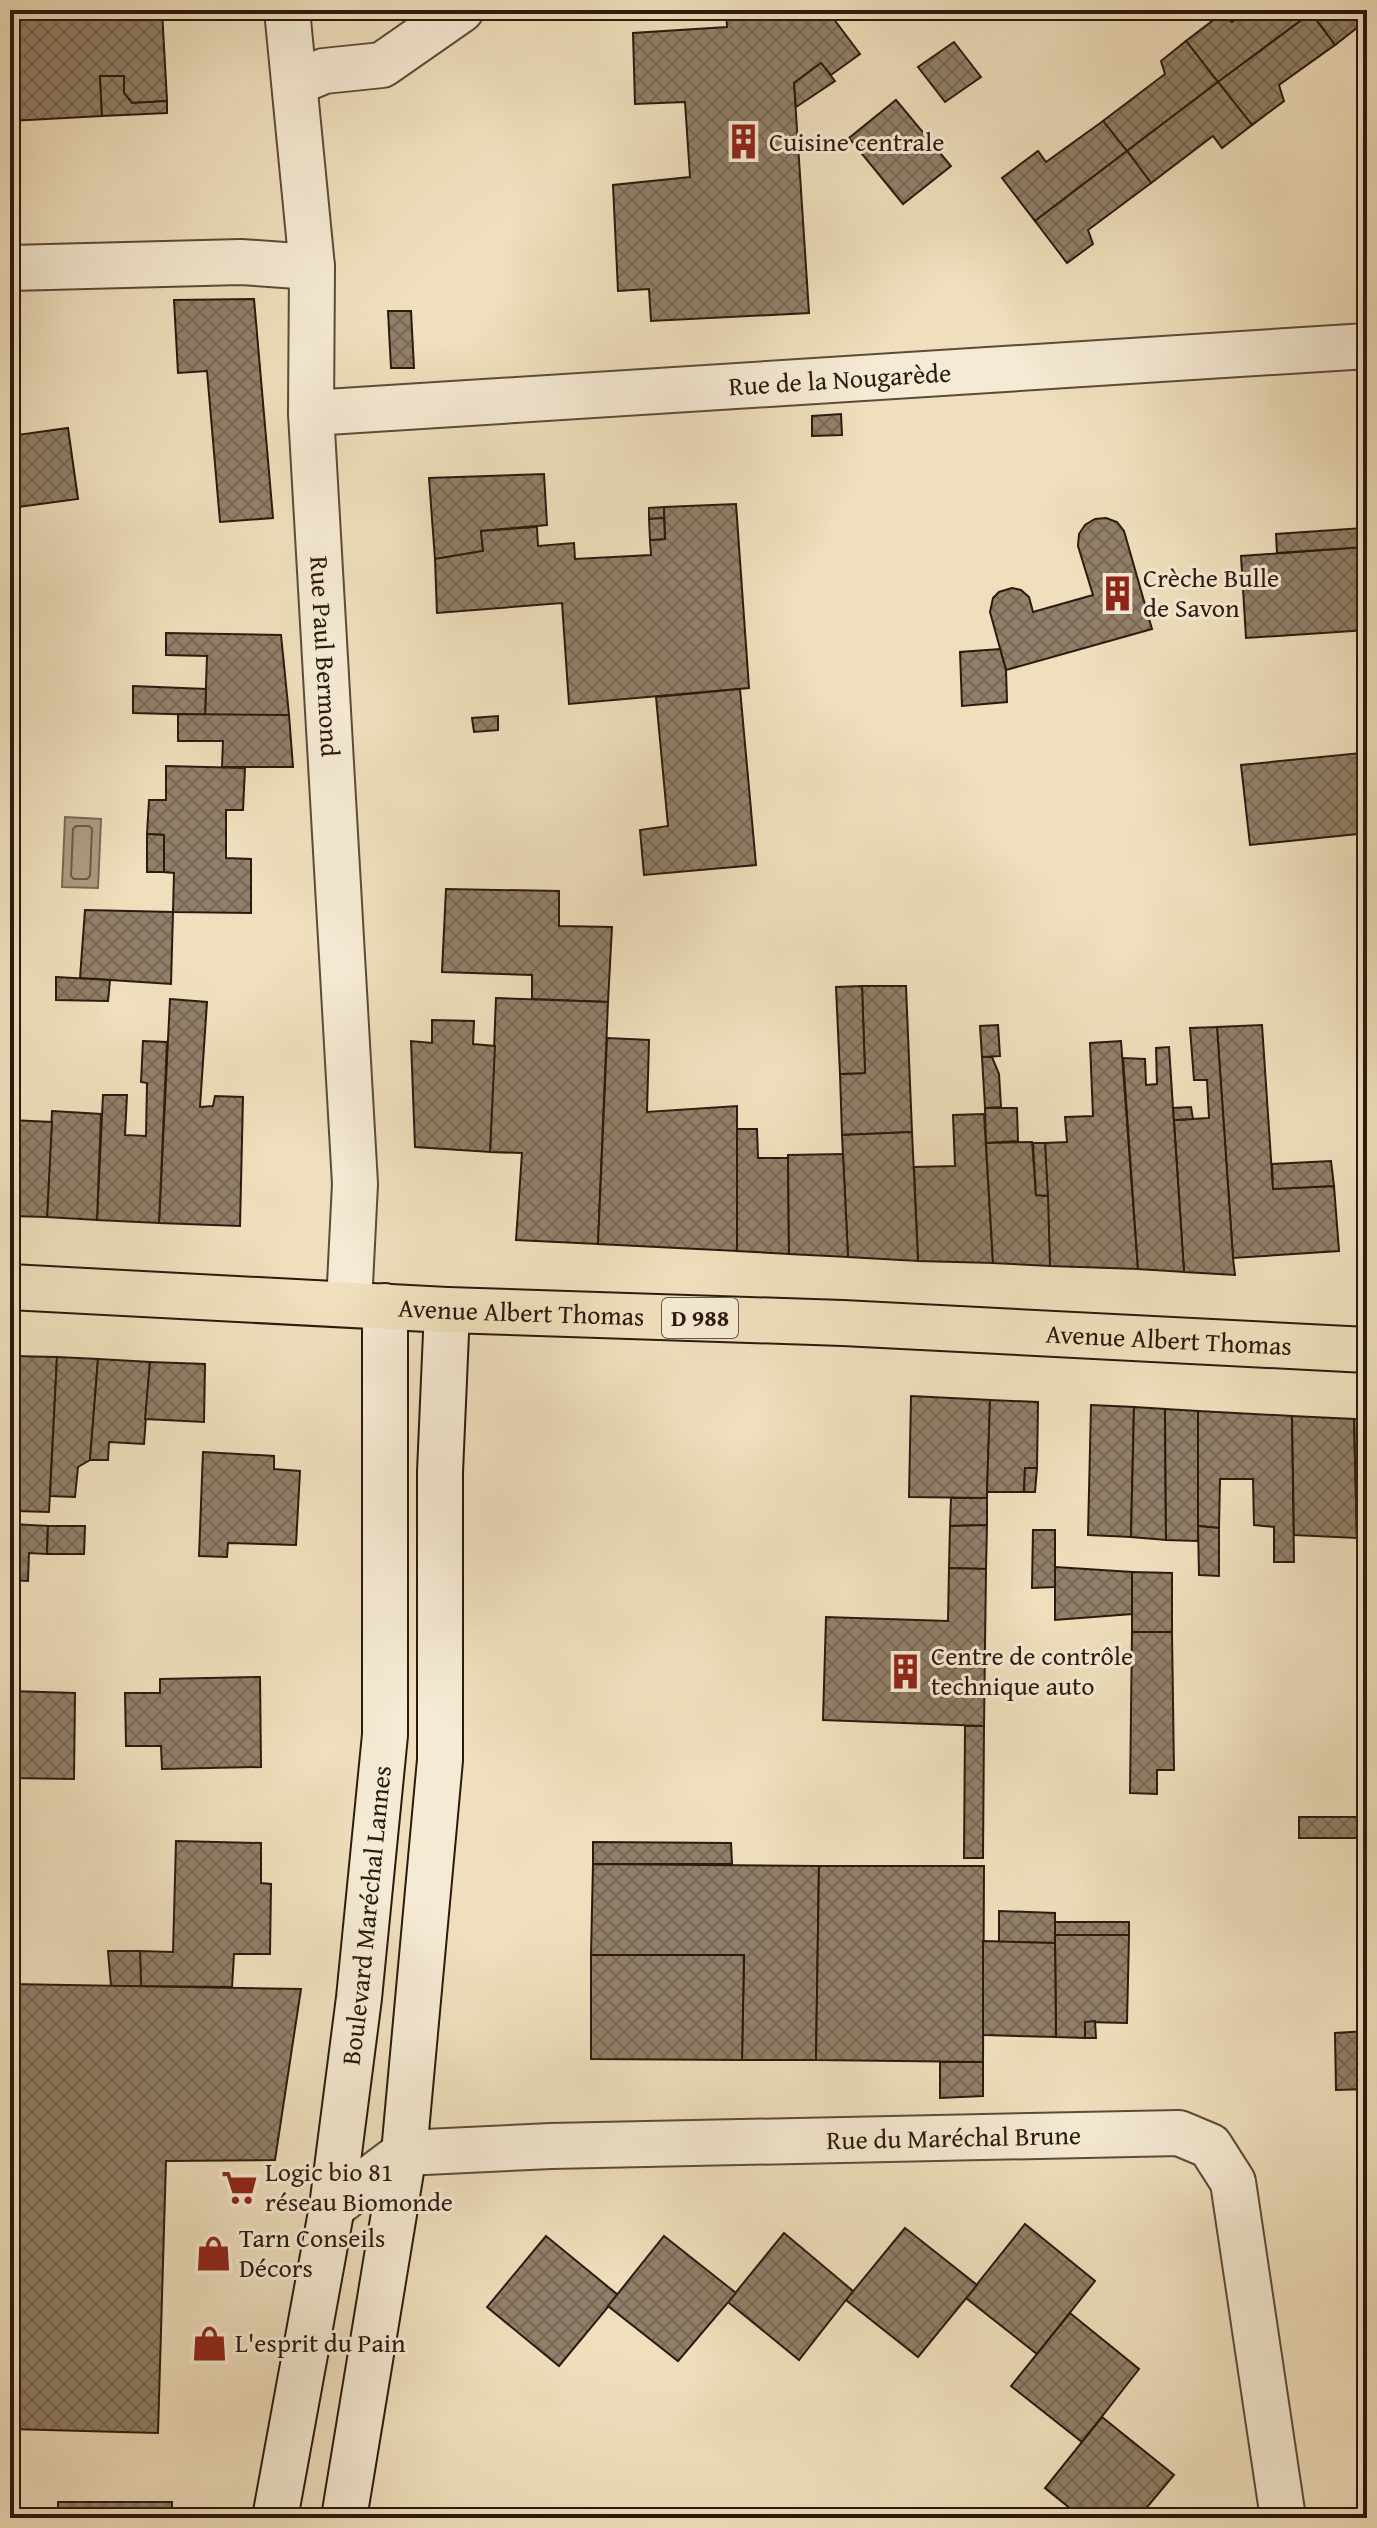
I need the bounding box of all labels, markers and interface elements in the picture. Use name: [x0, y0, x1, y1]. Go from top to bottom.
place label: Cuisine centrale: [769, 122, 944, 161]
building icon: Cuisine centrale: [724, 123, 762, 161]
street label: Rue de la Nougarède: [728, 352, 952, 405]
street label: Rue Paul Bermond: [300, 555, 351, 758]
place label: Crèche Bulle de Savon: [1143, 558, 1279, 627]
building icon: Crèche Bulle de Savon: [1098, 574, 1136, 612]
street label: Avenue Albert Thomas: [397, 1287, 645, 1335]
road number: D 988: [662, 1298, 738, 1338]
street label: Avenue Albert Thomas: [1045, 1313, 1293, 1365]
place label: Centre de contrôle technique auto: [931, 1636, 1133, 1705]
building icon: Centre de contrôle technique auto: [886, 1652, 924, 1690]
street label: Boulevard Maréchal Lannes: [331, 1764, 401, 2067]
street label: Rue du Maréchal Brune: [826, 2115, 1081, 2159]
place label: Logic bio 81 réseau Biomonde: [265, 2152, 453, 2221]
supermarket icon: Logic bio 81 réseau Biomonde: [220, 2168, 258, 2206]
place label: Tarn Conseils Décors: [239, 2218, 385, 2287]
shop icon: Tarn Conseils Décors: [194, 2234, 232, 2272]
place label: L'esprit du Pain: [235, 2323, 406, 2362]
shop icon: L'esprit du Pain: [190, 2324, 228, 2362]

